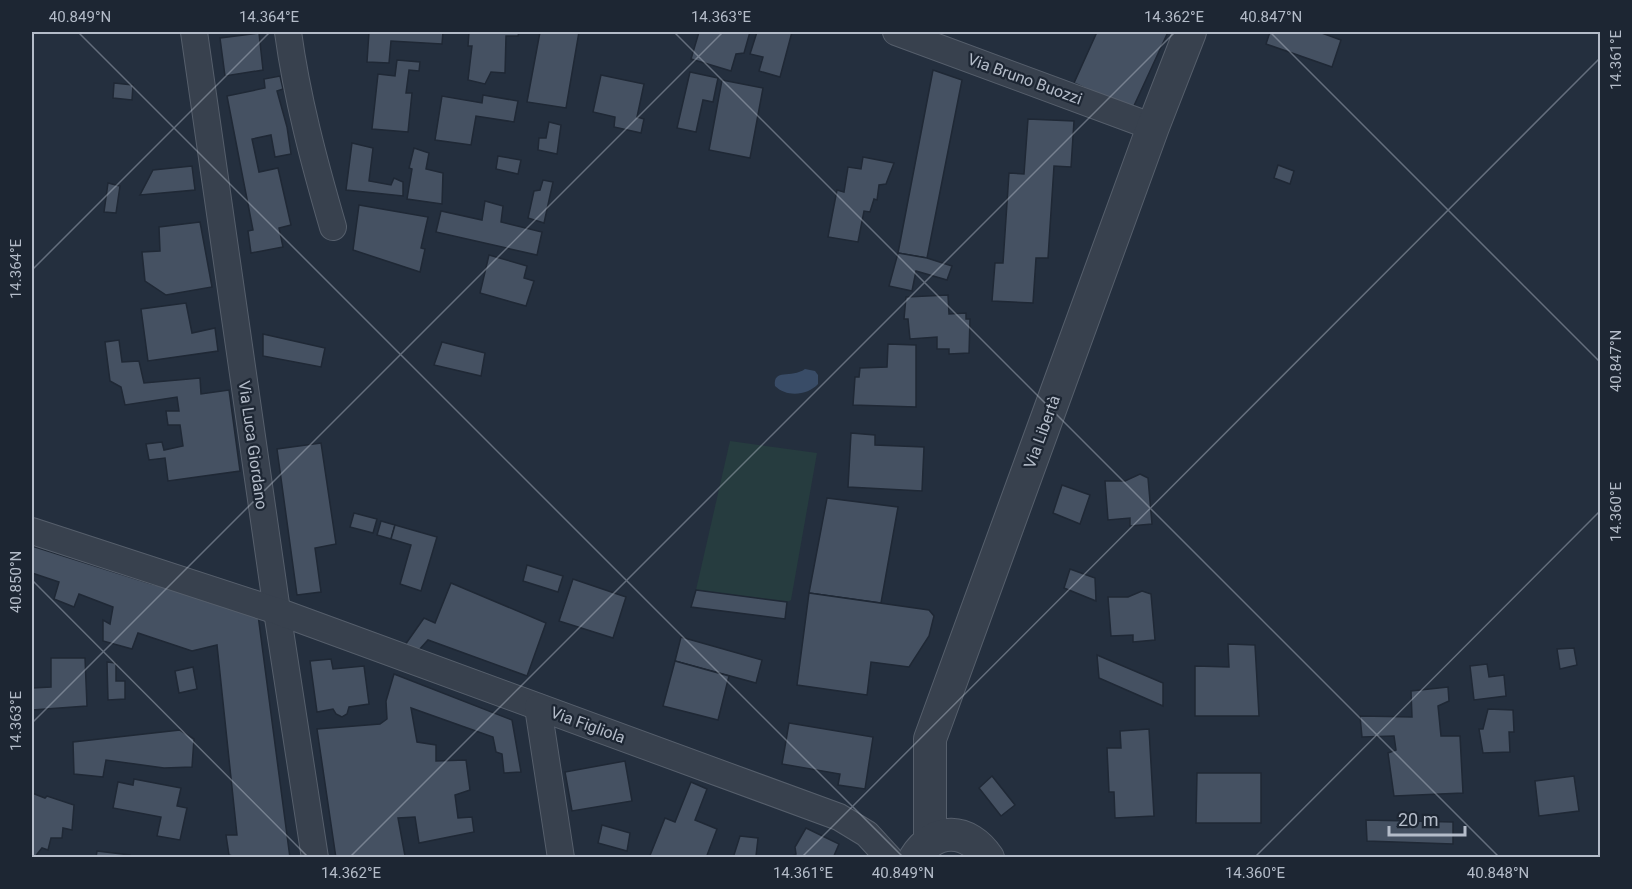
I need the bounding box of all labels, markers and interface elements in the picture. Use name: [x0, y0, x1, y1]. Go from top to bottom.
text: 40.849°N: [49, 8, 111, 26]
text: 14.364°E: [239, 8, 300, 26]
text: 14.363°E: [691, 8, 752, 26]
text: 14.362°E: [1144, 8, 1205, 26]
text: 40.847°N: [1240, 8, 1302, 26]
text: 14.361°E: [1607, 29, 1625, 90]
street label: Via Bruno Buozzi: [965, 49, 1085, 109]
text: 14.364°E: [7, 238, 25, 299]
text: 40.847°N: [1607, 330, 1625, 392]
street label: Via Luca Giordano: [235, 379, 271, 511]
street label: Via Libertà: [1020, 393, 1064, 471]
text: 14.360°E: [1607, 481, 1625, 542]
text: 40.850°N: [7, 551, 25, 613]
text: 14.363°E: [7, 690, 25, 751]
street label: Via Figliola: [548, 703, 628, 747]
scale bar: [1389, 799, 1466, 837]
text: 20 m: [1398, 809, 1438, 830]
text: 14.362°E: [321, 864, 382, 882]
text: 14.361°E: [773, 864, 834, 882]
text: 40.849°N: [872, 864, 934, 882]
text: 14.360°E: [1225, 864, 1286, 882]
text: 40.848°N: [1467, 864, 1529, 882]

